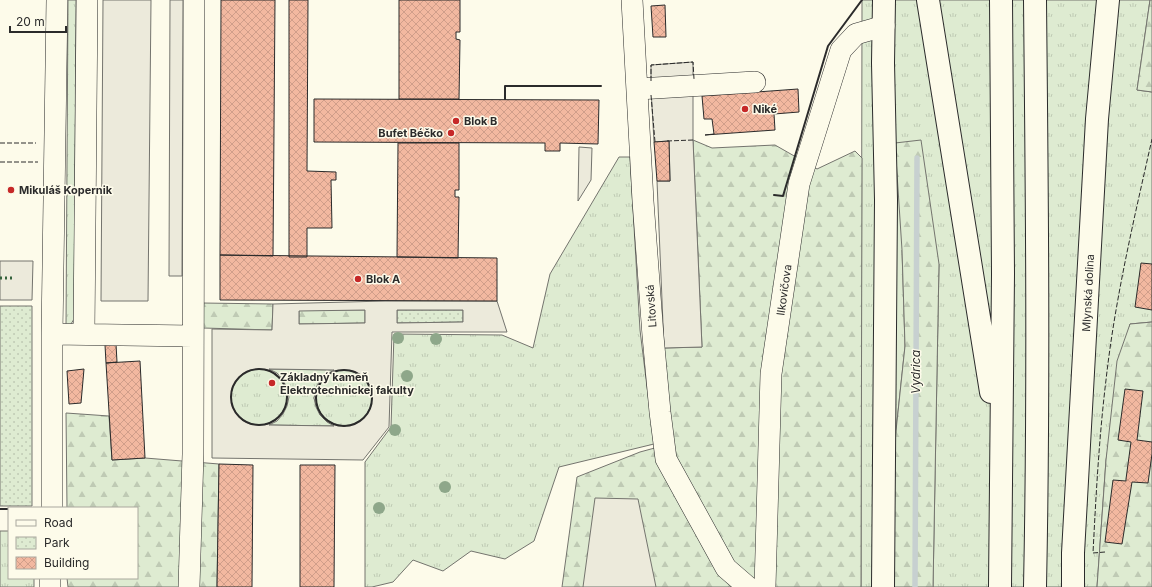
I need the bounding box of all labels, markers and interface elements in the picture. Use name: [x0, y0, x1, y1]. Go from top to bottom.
scale bar: [10, 8, 66, 34]
text: 20 m: [16, 14, 45, 29]
place label: Niké: [753, 102, 777, 116]
marker: Niké: [740, 104, 750, 114]
place label: Blok B: [464, 114, 497, 128]
marker: Blok B: [451, 116, 461, 126]
place label: Bufet Béčko: [378, 126, 443, 140]
marker: Bufet Béčko: [446, 128, 456, 138]
place label: Mikuláš Kopernik: [19, 183, 113, 197]
marker: Mikuláš Kopernik: [6, 185, 16, 195]
street label: Mlynská dolina: [1079, 254, 1097, 332]
street label: Ilkovičova: [773, 263, 795, 317]
place label: Blok A: [366, 272, 400, 286]
marker: Blok A: [353, 274, 363, 284]
street label: Litovská: [643, 284, 659, 328]
water label: Vydrica: [908, 350, 923, 394]
place label: Základný kameň Elektrotechnickej fakulty: [280, 370, 414, 397]
marker: Základný kameň Elektrotechnickej fakulty: [267, 378, 277, 388]
legend: [8, 507, 138, 579]
text: Road: [44, 515, 73, 530]
text: Park: [44, 535, 70, 550]
text: Building: [44, 555, 89, 570]

